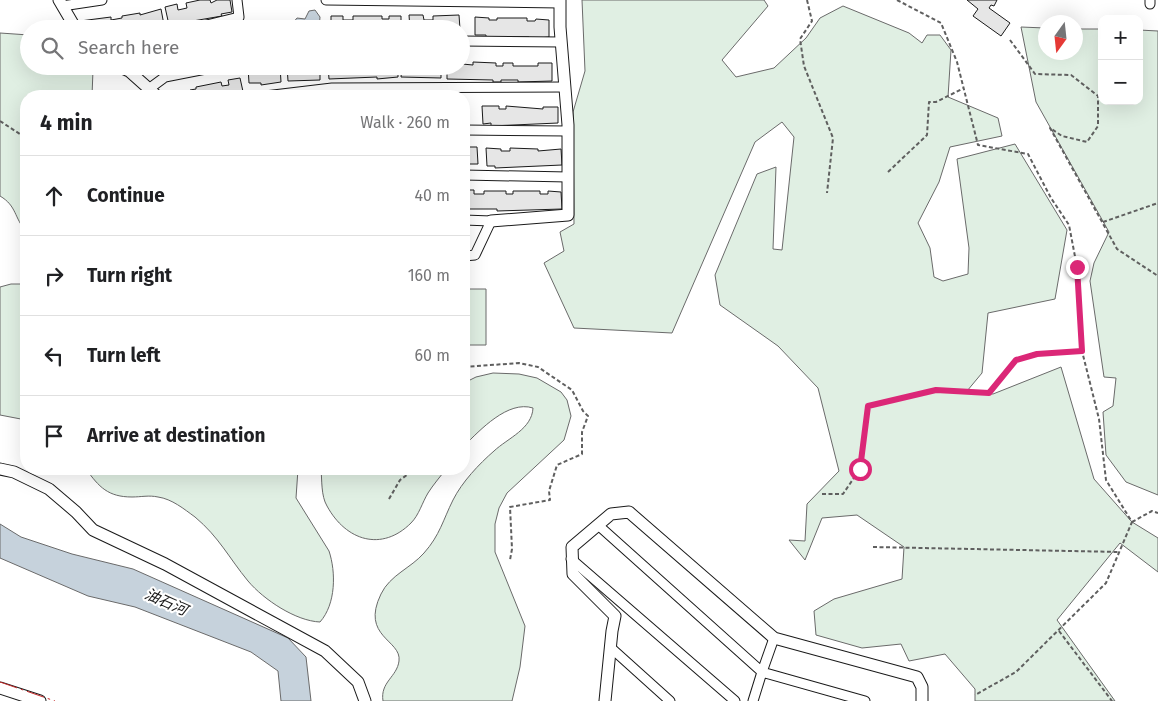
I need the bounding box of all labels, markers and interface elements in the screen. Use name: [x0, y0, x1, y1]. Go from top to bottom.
north arrow: [1038, 15, 1083, 60]
map controls: [1098, 15, 1143, 105]
button: +: [1098, 15, 1143, 60]
search box: [20, 20, 470, 75]
icon: search: [38, 34, 66, 62]
text: Search here: [78, 36, 179, 59]
button: −: [1098, 60, 1143, 105]
text: 4 min: [40, 110, 93, 136]
text: Walk · 260 m: [360, 113, 450, 132]
icon: ahead: [40, 182, 68, 210]
text: Continue: [87, 184, 165, 207]
text: 40 m: [415, 186, 450, 205]
route end: [1066, 256, 1089, 279]
icon: right: [40, 262, 68, 290]
text: Turn right: [87, 264, 172, 287]
text: 160 m: [408, 266, 450, 285]
icon: left: [40, 342, 68, 370]
text: Turn left: [87, 344, 161, 367]
text: 60 m: [415, 346, 450, 365]
icon: arrive: [40, 422, 68, 450]
text: Arrive at destination: [87, 424, 266, 447]
route start: [849, 458, 872, 481]
water label: 油石河: [142, 585, 193, 621]

